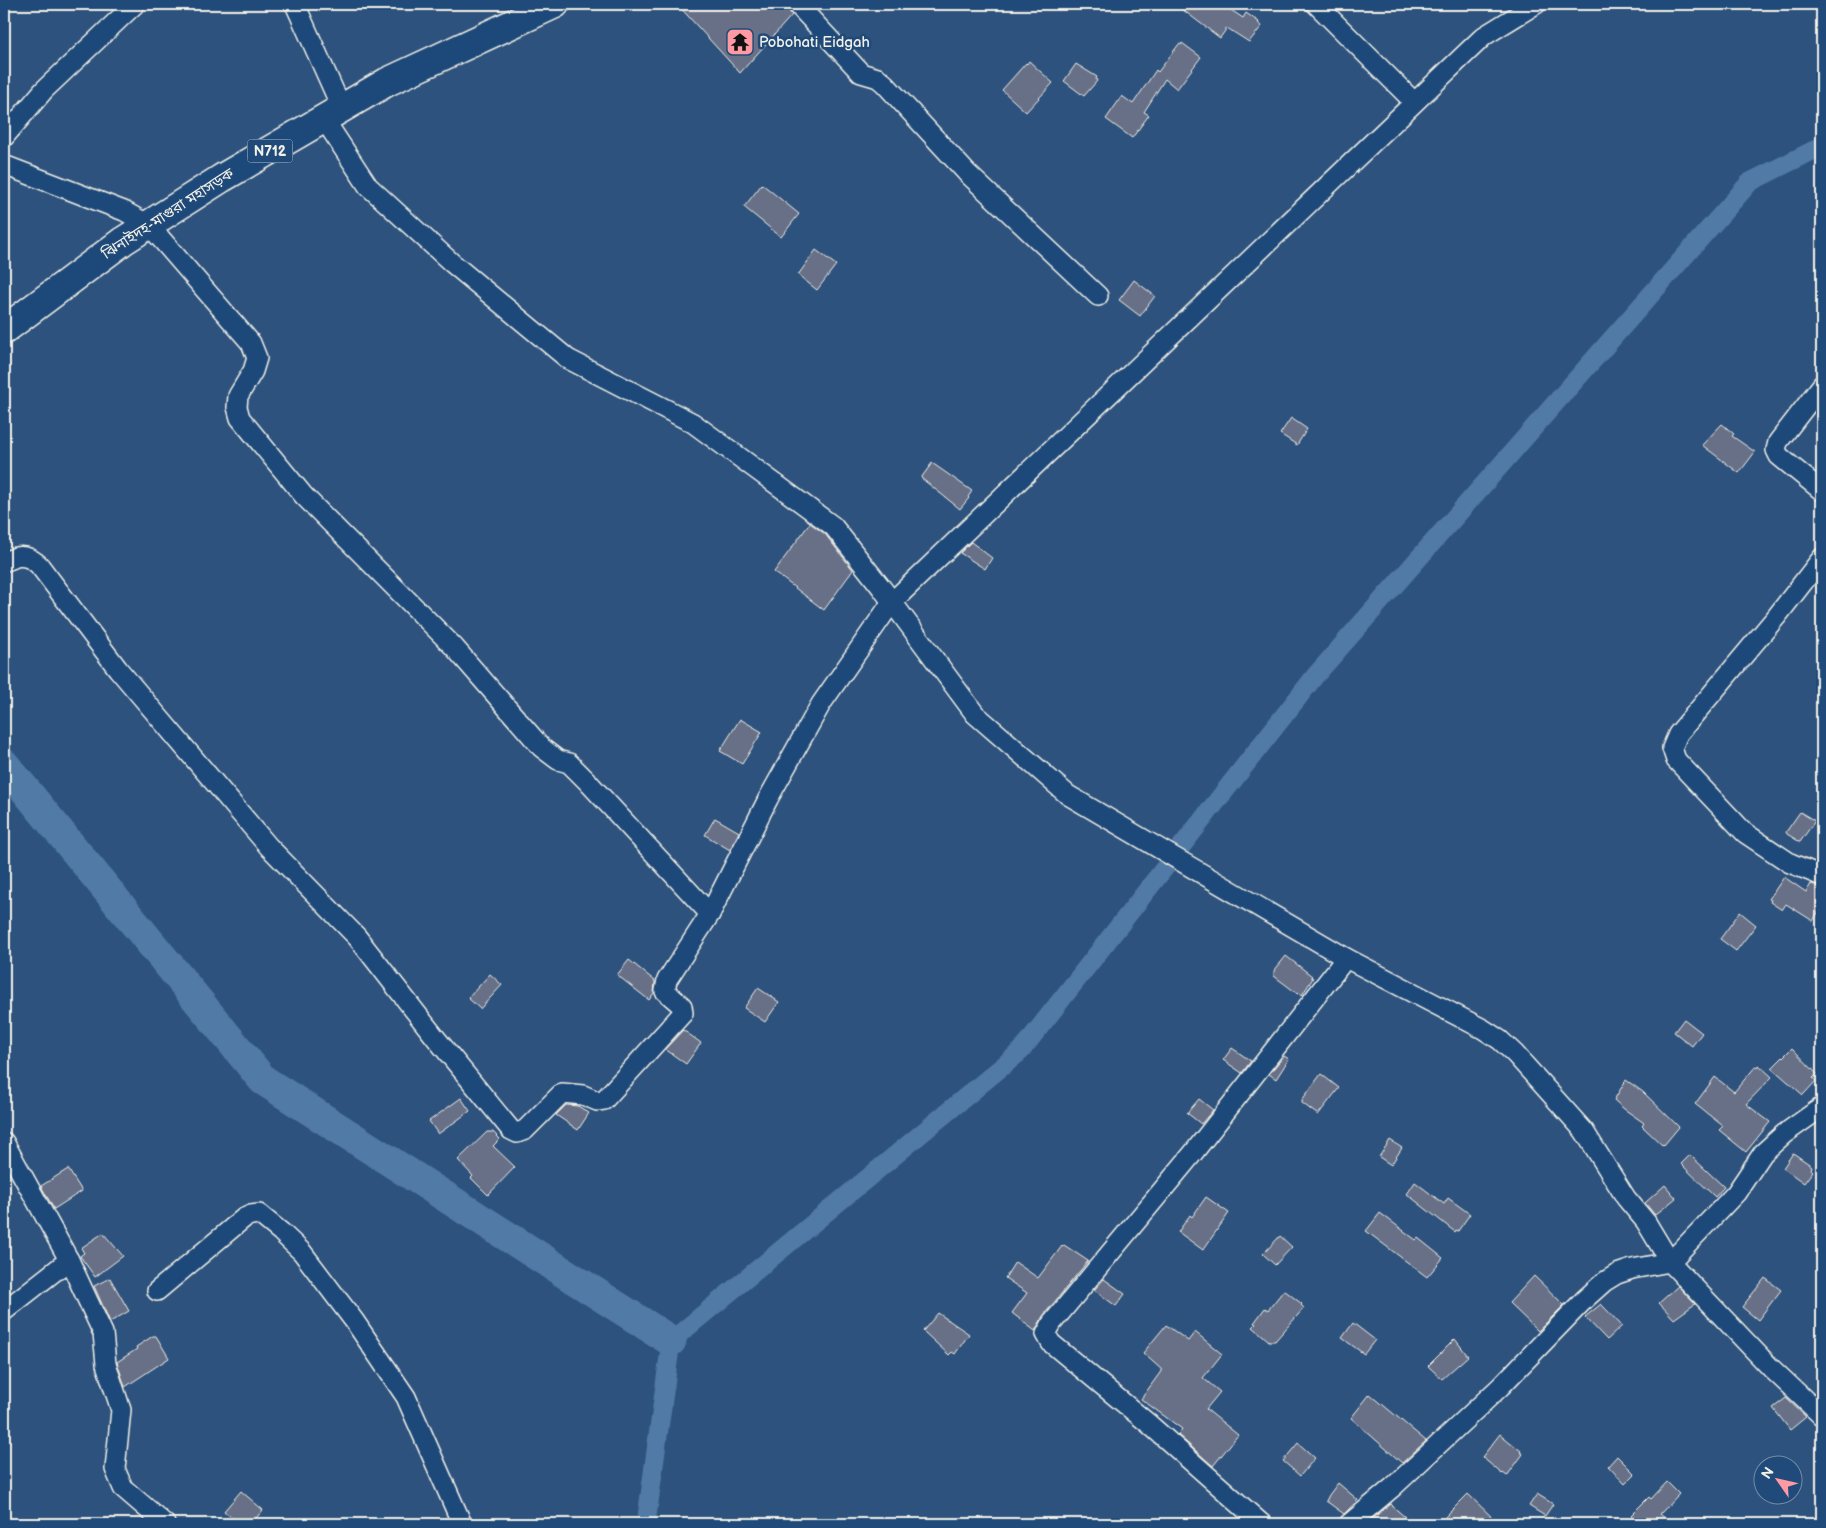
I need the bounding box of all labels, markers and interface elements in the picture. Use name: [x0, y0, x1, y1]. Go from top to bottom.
temple icon: Pobohati Eidgah: [725, 27, 755, 57]
place label: Pobohati Eidgah: [759, 33, 870, 52]
road number: N712: [248, 140, 292, 162]
street label: ঝিনাইদহ-মাগুরা মহাসড়ক: [98, 164, 238, 264]
north arrow: [1754, 1456, 1804, 1506]
text: N: [1758, 1464, 1778, 1482]

